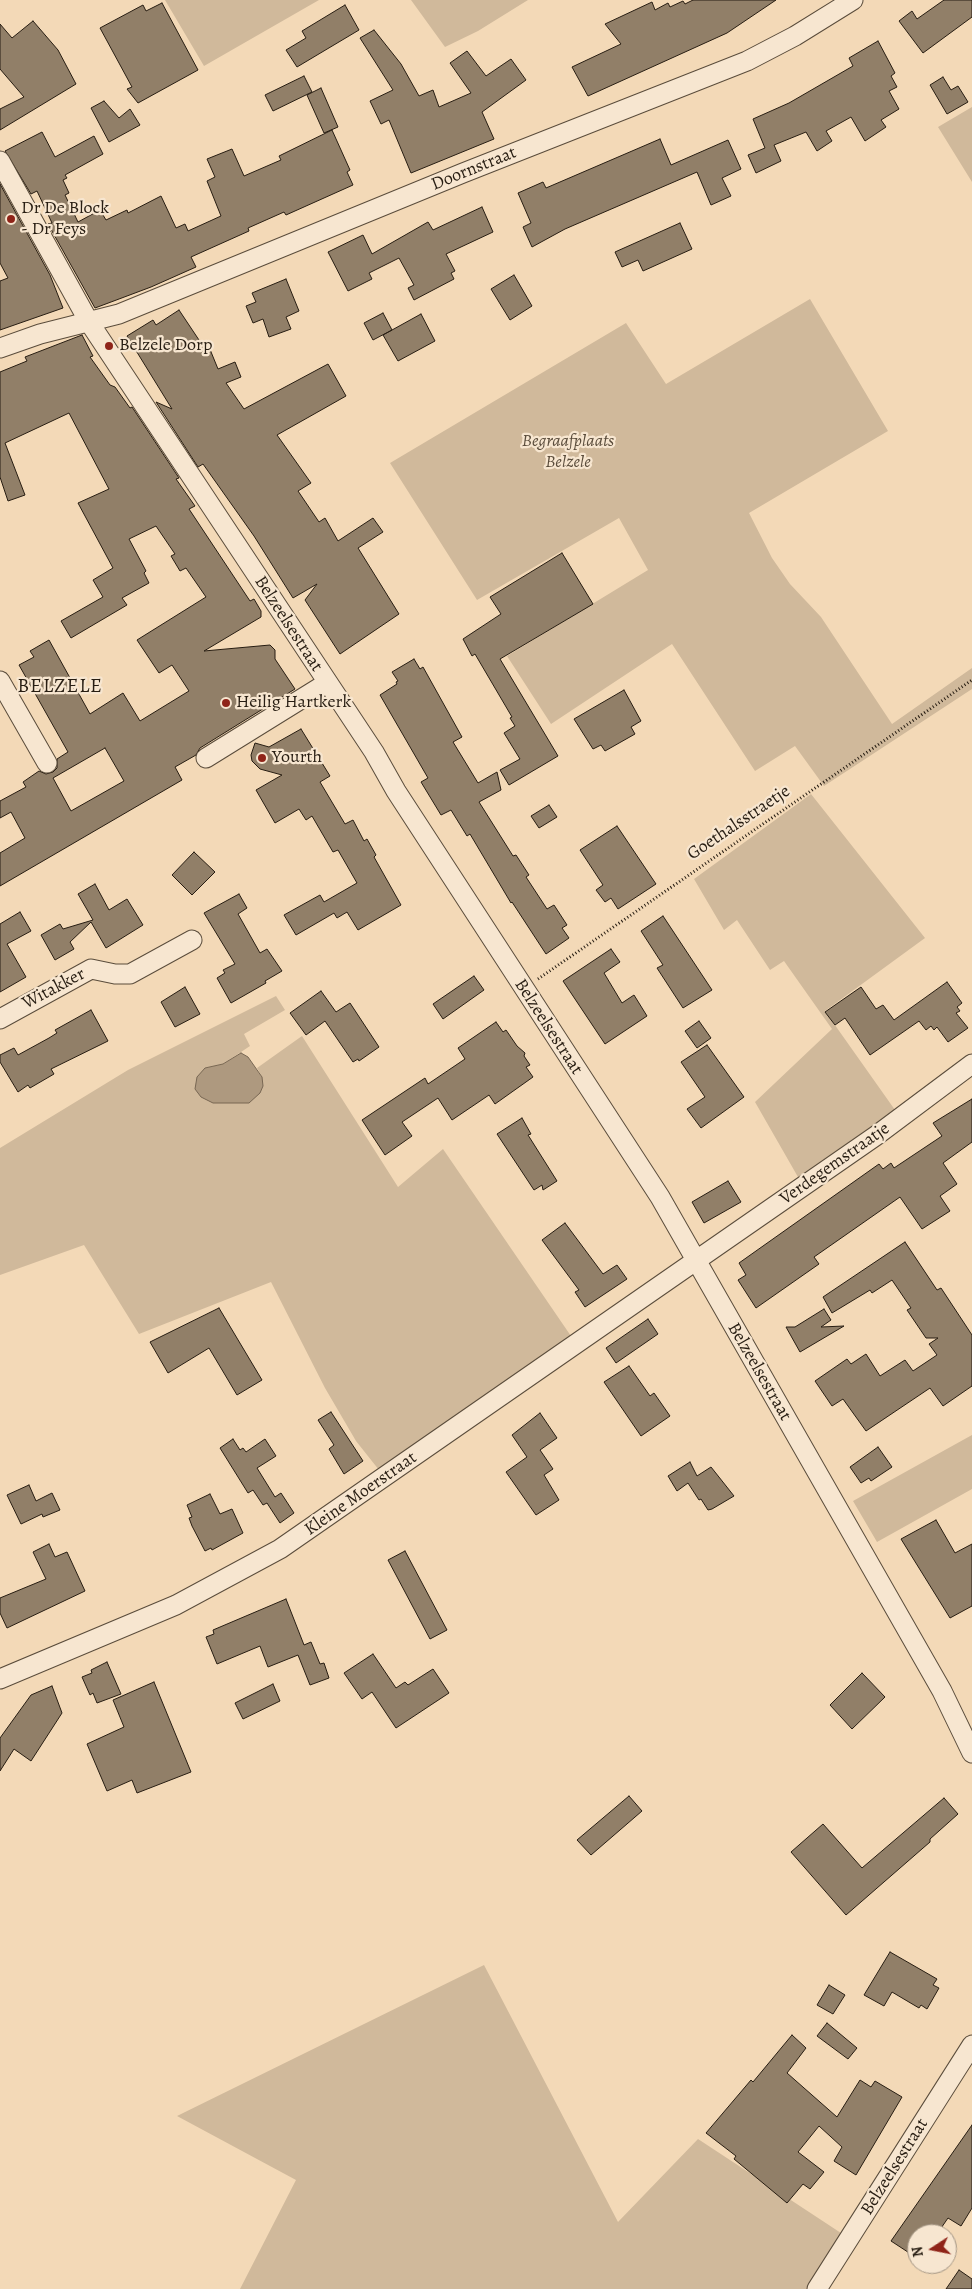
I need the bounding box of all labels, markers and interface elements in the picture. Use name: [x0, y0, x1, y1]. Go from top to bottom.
street label: Doornstraat: [428, 142, 520, 196]
place label: Dr De Block - Dr Feys: [21, 198, 109, 240]
marker: Dr De Block - Dr Feys: [5, 213, 17, 225]
place label: Belzele Dorp: [119, 335, 212, 357]
marker: Belzele Dorp: [103, 340, 115, 352]
park label: Begraafplaats Belzele: [522, 431, 614, 474]
street label: Belzeelsestraat: [249, 572, 327, 676]
district label: BELZELE: [16, 675, 104, 699]
place label: Heilig Hartkerk: [236, 692, 351, 714]
marker: Heilig Hartkerk: [220, 697, 232, 709]
place label: Yourth: [272, 747, 322, 769]
marker: Yourth: [256, 752, 268, 764]
street label: Goethalsstraetje: [684, 781, 794, 865]
street label: Witakker: [19, 964, 89, 1014]
street label: Belzeelsestraat: [509, 975, 587, 1079]
street label: Verdegemstraatje: [776, 1118, 894, 1210]
street label: Belzeelsestraat: [722, 1319, 796, 1425]
street label: Kleine Moerstraat: [301, 1447, 421, 1541]
street label: Belzeelsestraat: [857, 2115, 933, 2219]
north arrow: [907, 2224, 957, 2274]
text: N: [907, 2245, 928, 2259]

